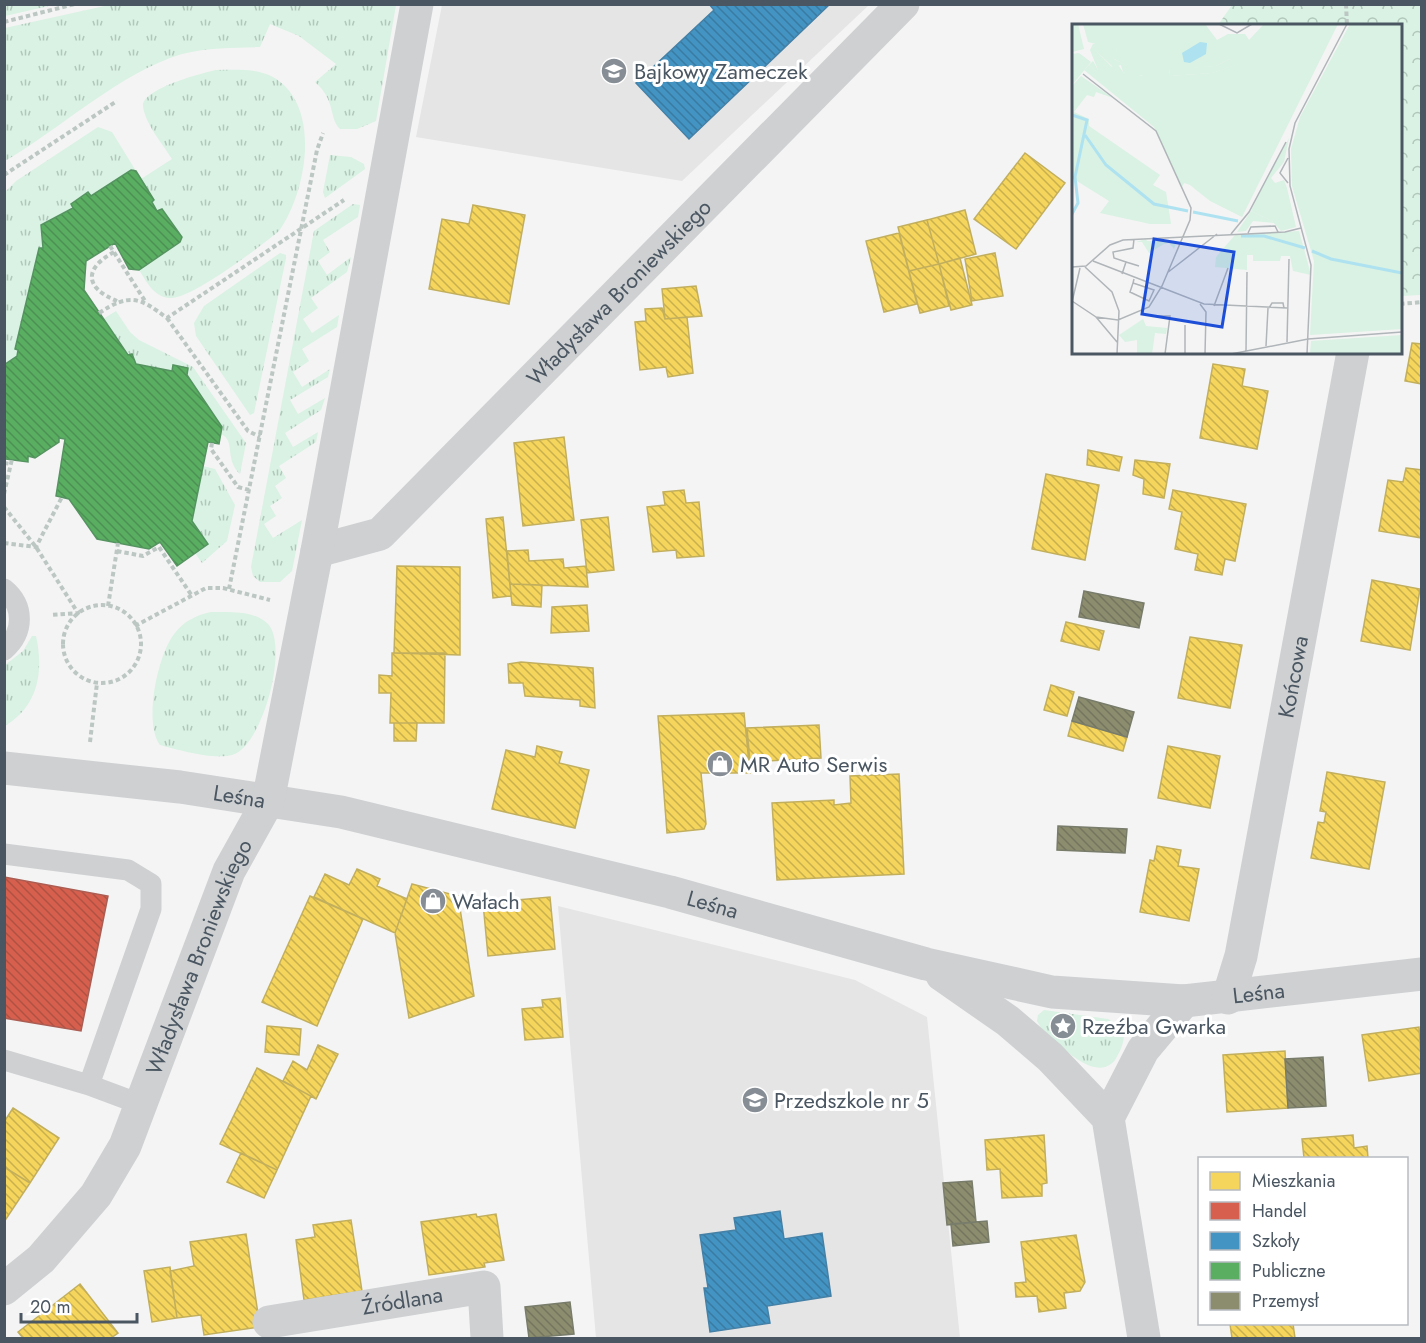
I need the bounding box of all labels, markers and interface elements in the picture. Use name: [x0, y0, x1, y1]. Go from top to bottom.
inset map: [1072, 24, 1402, 354]
place label: Bajkowy Zameczek: [634, 55, 808, 87]
school or university icon: Bajkowy Zameczek: [599, 56, 629, 86]
street label: Władysława Broniewskiego: [519, 192, 718, 393]
street label: Końcowa: [1269, 633, 1316, 721]
place label: MR Auto Serwis: [740, 748, 888, 780]
shop icon: MR Auto Serwis: [705, 749, 735, 779]
street label: Leśna: [211, 776, 268, 816]
street label: Władysława Broniewskiego: [137, 833, 260, 1079]
street label: Leśna: [683, 882, 742, 927]
place label: Wałach: [452, 885, 520, 917]
shop icon: Wałach: [418, 886, 448, 916]
street label: Leśna: [1231, 974, 1286, 1011]
place label: Rzeźba Gwarka: [1082, 1010, 1226, 1042]
place icon: Rzeźba Gwarka: [1048, 1011, 1078, 1041]
place label: Przedszkole nr 5: [774, 1084, 929, 1116]
school or university icon: Przedszkole nr 5: [740, 1085, 770, 1115]
legend: [1198, 1157, 1408, 1325]
text: Mieszkania: [1252, 1168, 1335, 1194]
text: Handel: [1252, 1198, 1307, 1224]
text: Szkoły: [1252, 1228, 1300, 1254]
text: Publiczne: [1252, 1258, 1326, 1284]
street label: Źródlana: [359, 1278, 445, 1323]
scale bar: [21, 1286, 136, 1324]
text: Przemysł: [1252, 1288, 1320, 1314]
text: 20 m: [30, 1294, 70, 1320]

